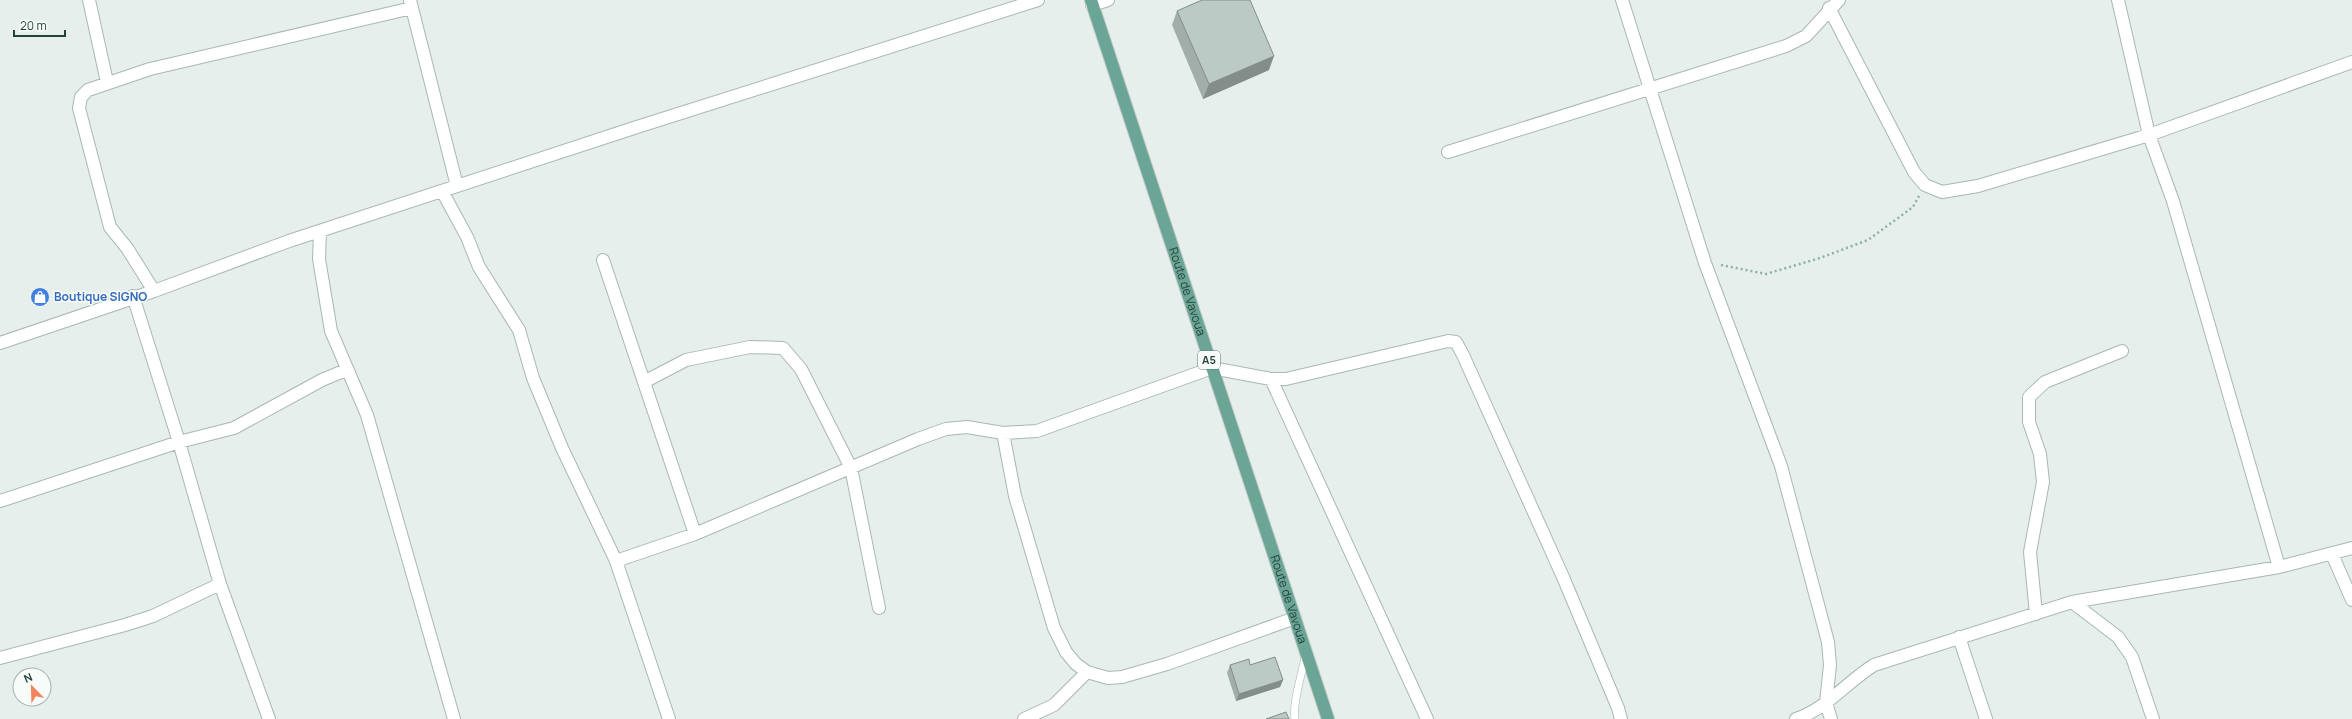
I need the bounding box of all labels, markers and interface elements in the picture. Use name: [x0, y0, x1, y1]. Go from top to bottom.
scale bar: [14, 12, 65, 38]
text: 20 m: [20, 17, 47, 34]
street label: Route de Vavoua: [1165, 245, 1210, 338]
shop icon: Boutique SIGNO: [29, 286, 51, 308]
place label: Boutique SIGNO: [54, 288, 147, 305]
road number: A5: [1198, 351, 1220, 369]
street label: Route de Vavoua: [1266, 553, 1312, 646]
north arrow: [12, 667, 52, 707]
text: N: [21, 669, 35, 686]

